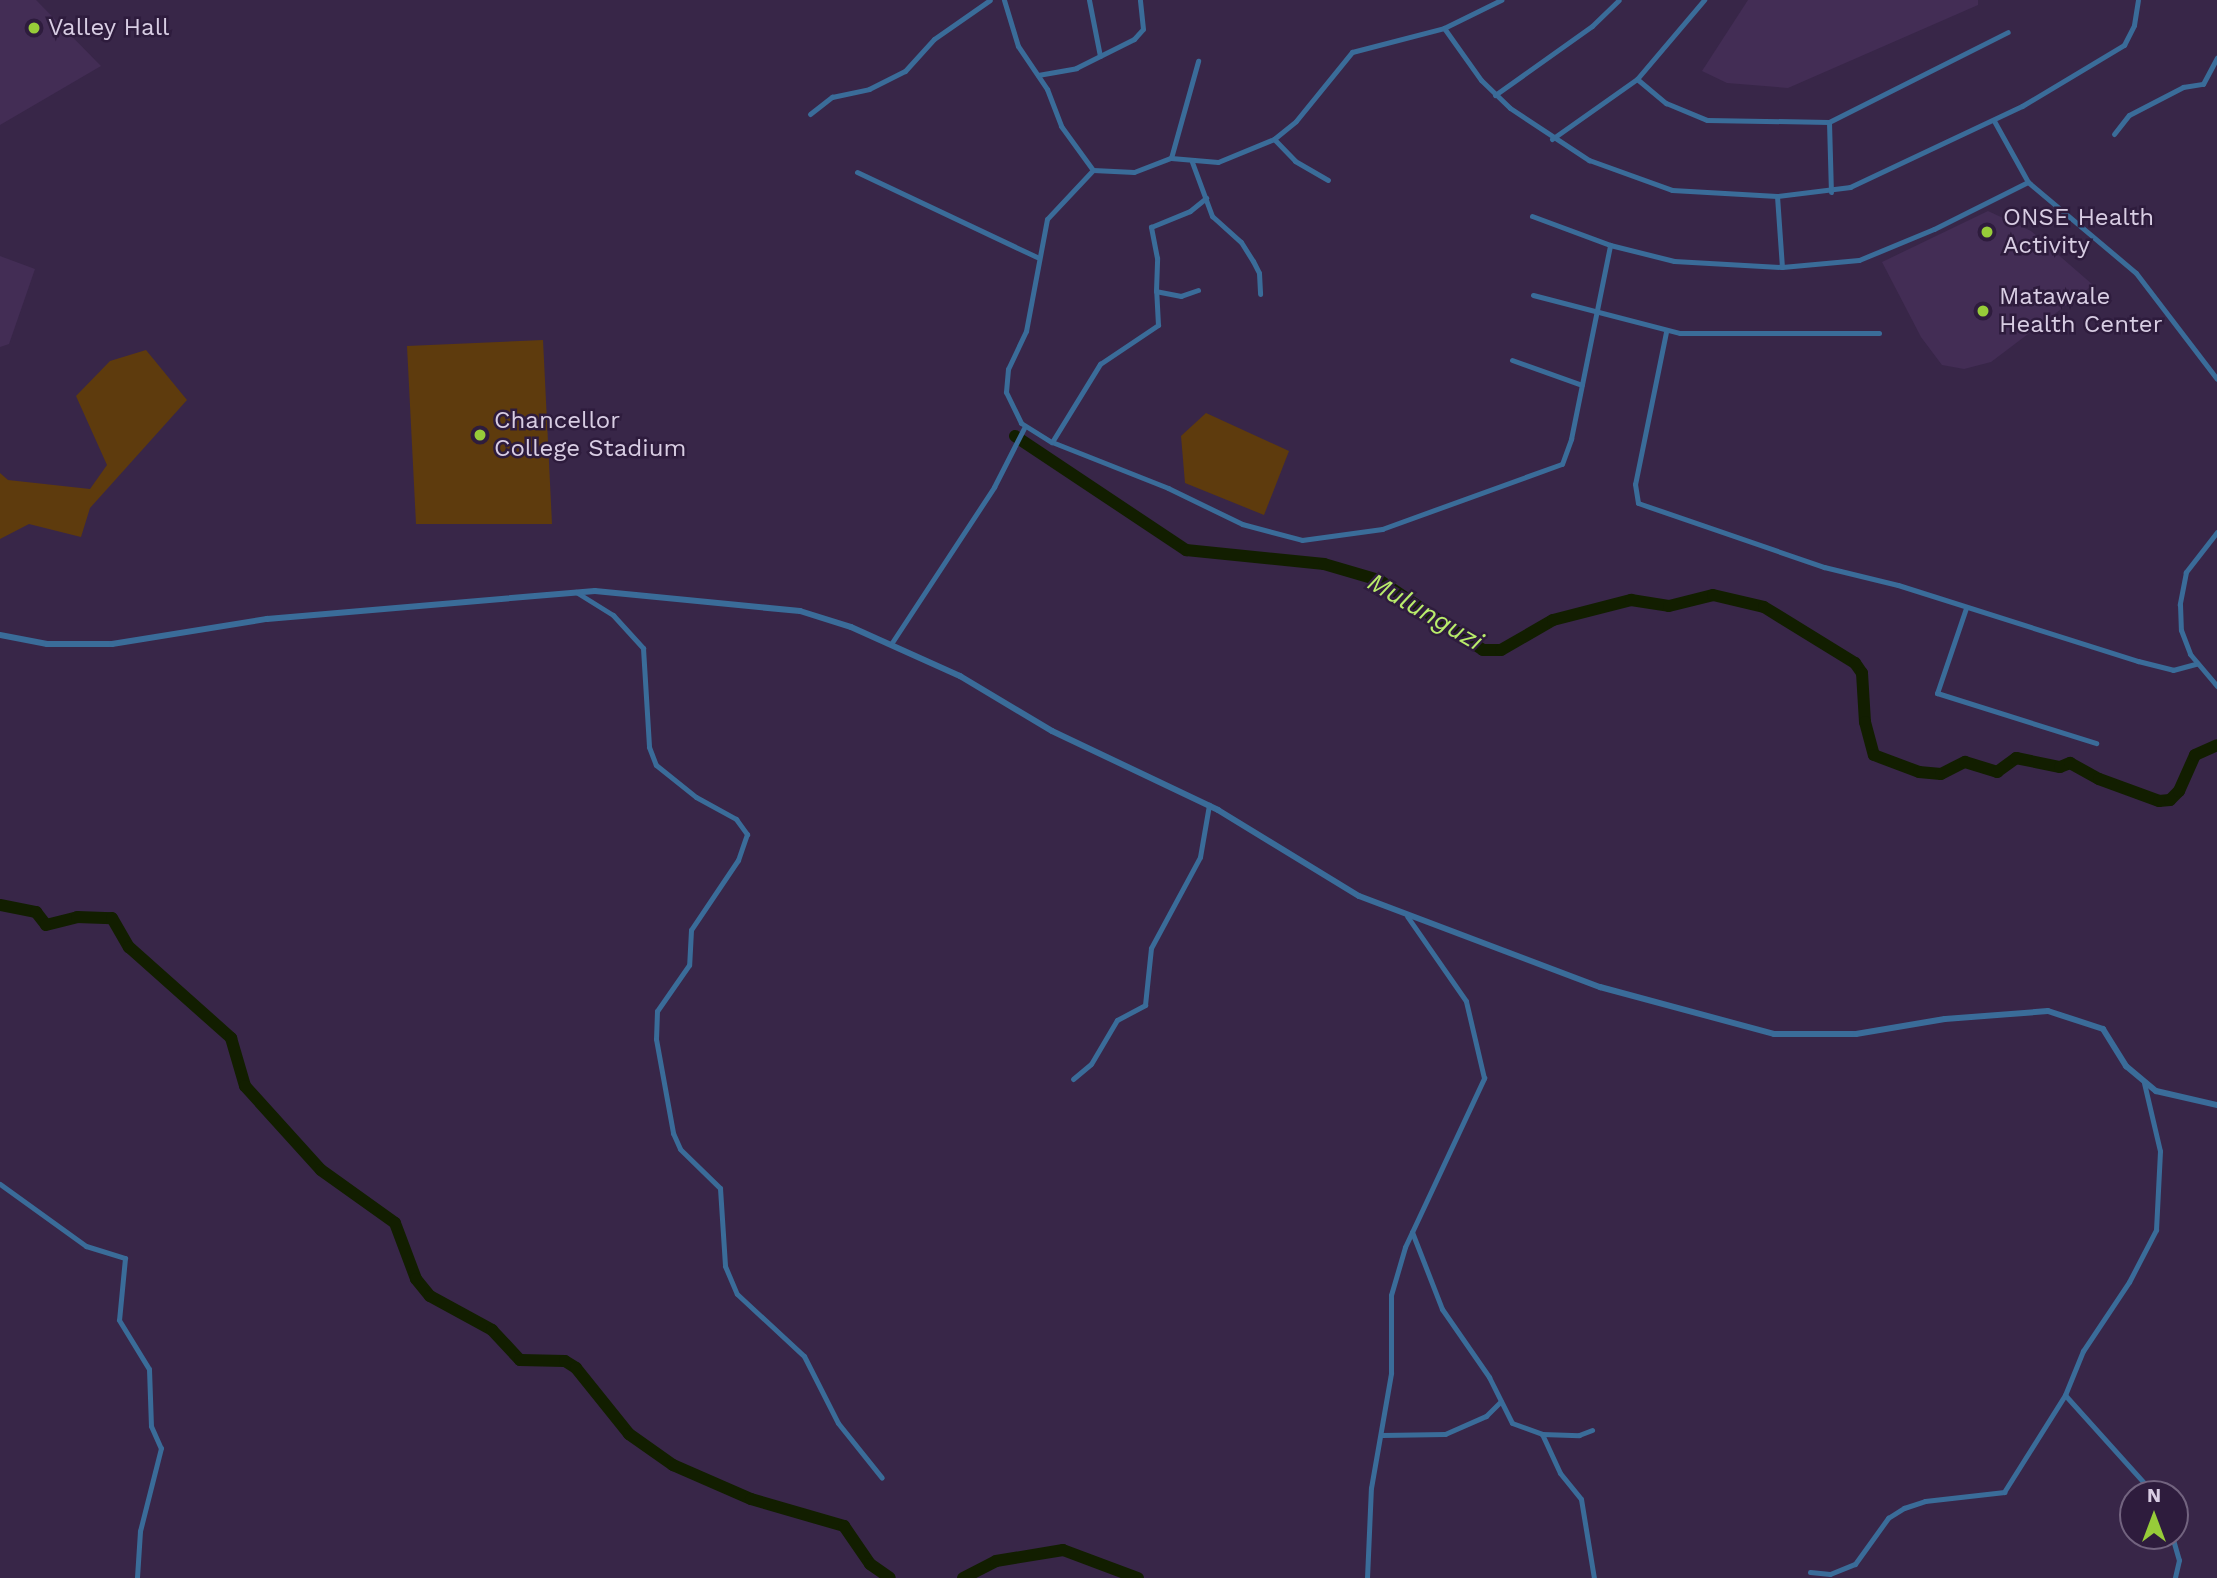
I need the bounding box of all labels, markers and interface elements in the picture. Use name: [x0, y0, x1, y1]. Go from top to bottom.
place label: Valley Hall: [48, 14, 170, 42]
marker: Valley Hall: [26, 20, 42, 36]
place label: ONSE Health Activity: [2003, 204, 2154, 260]
marker: ONSE Health Activity: [1977, 222, 1997, 242]
place label: Matawale Health Center: [1999, 283, 2163, 339]
marker: Matawale Health Center: [1973, 301, 1993, 321]
place label: Chancellor College Stadium: [494, 407, 686, 463]
marker: Chancellor College Stadium: [472, 427, 488, 443]
water label: Mulunguzi: [1362, 567, 1488, 657]
north arrow: [2119, 1480, 2189, 1550]
text: N: [2147, 1484, 2161, 1507]

